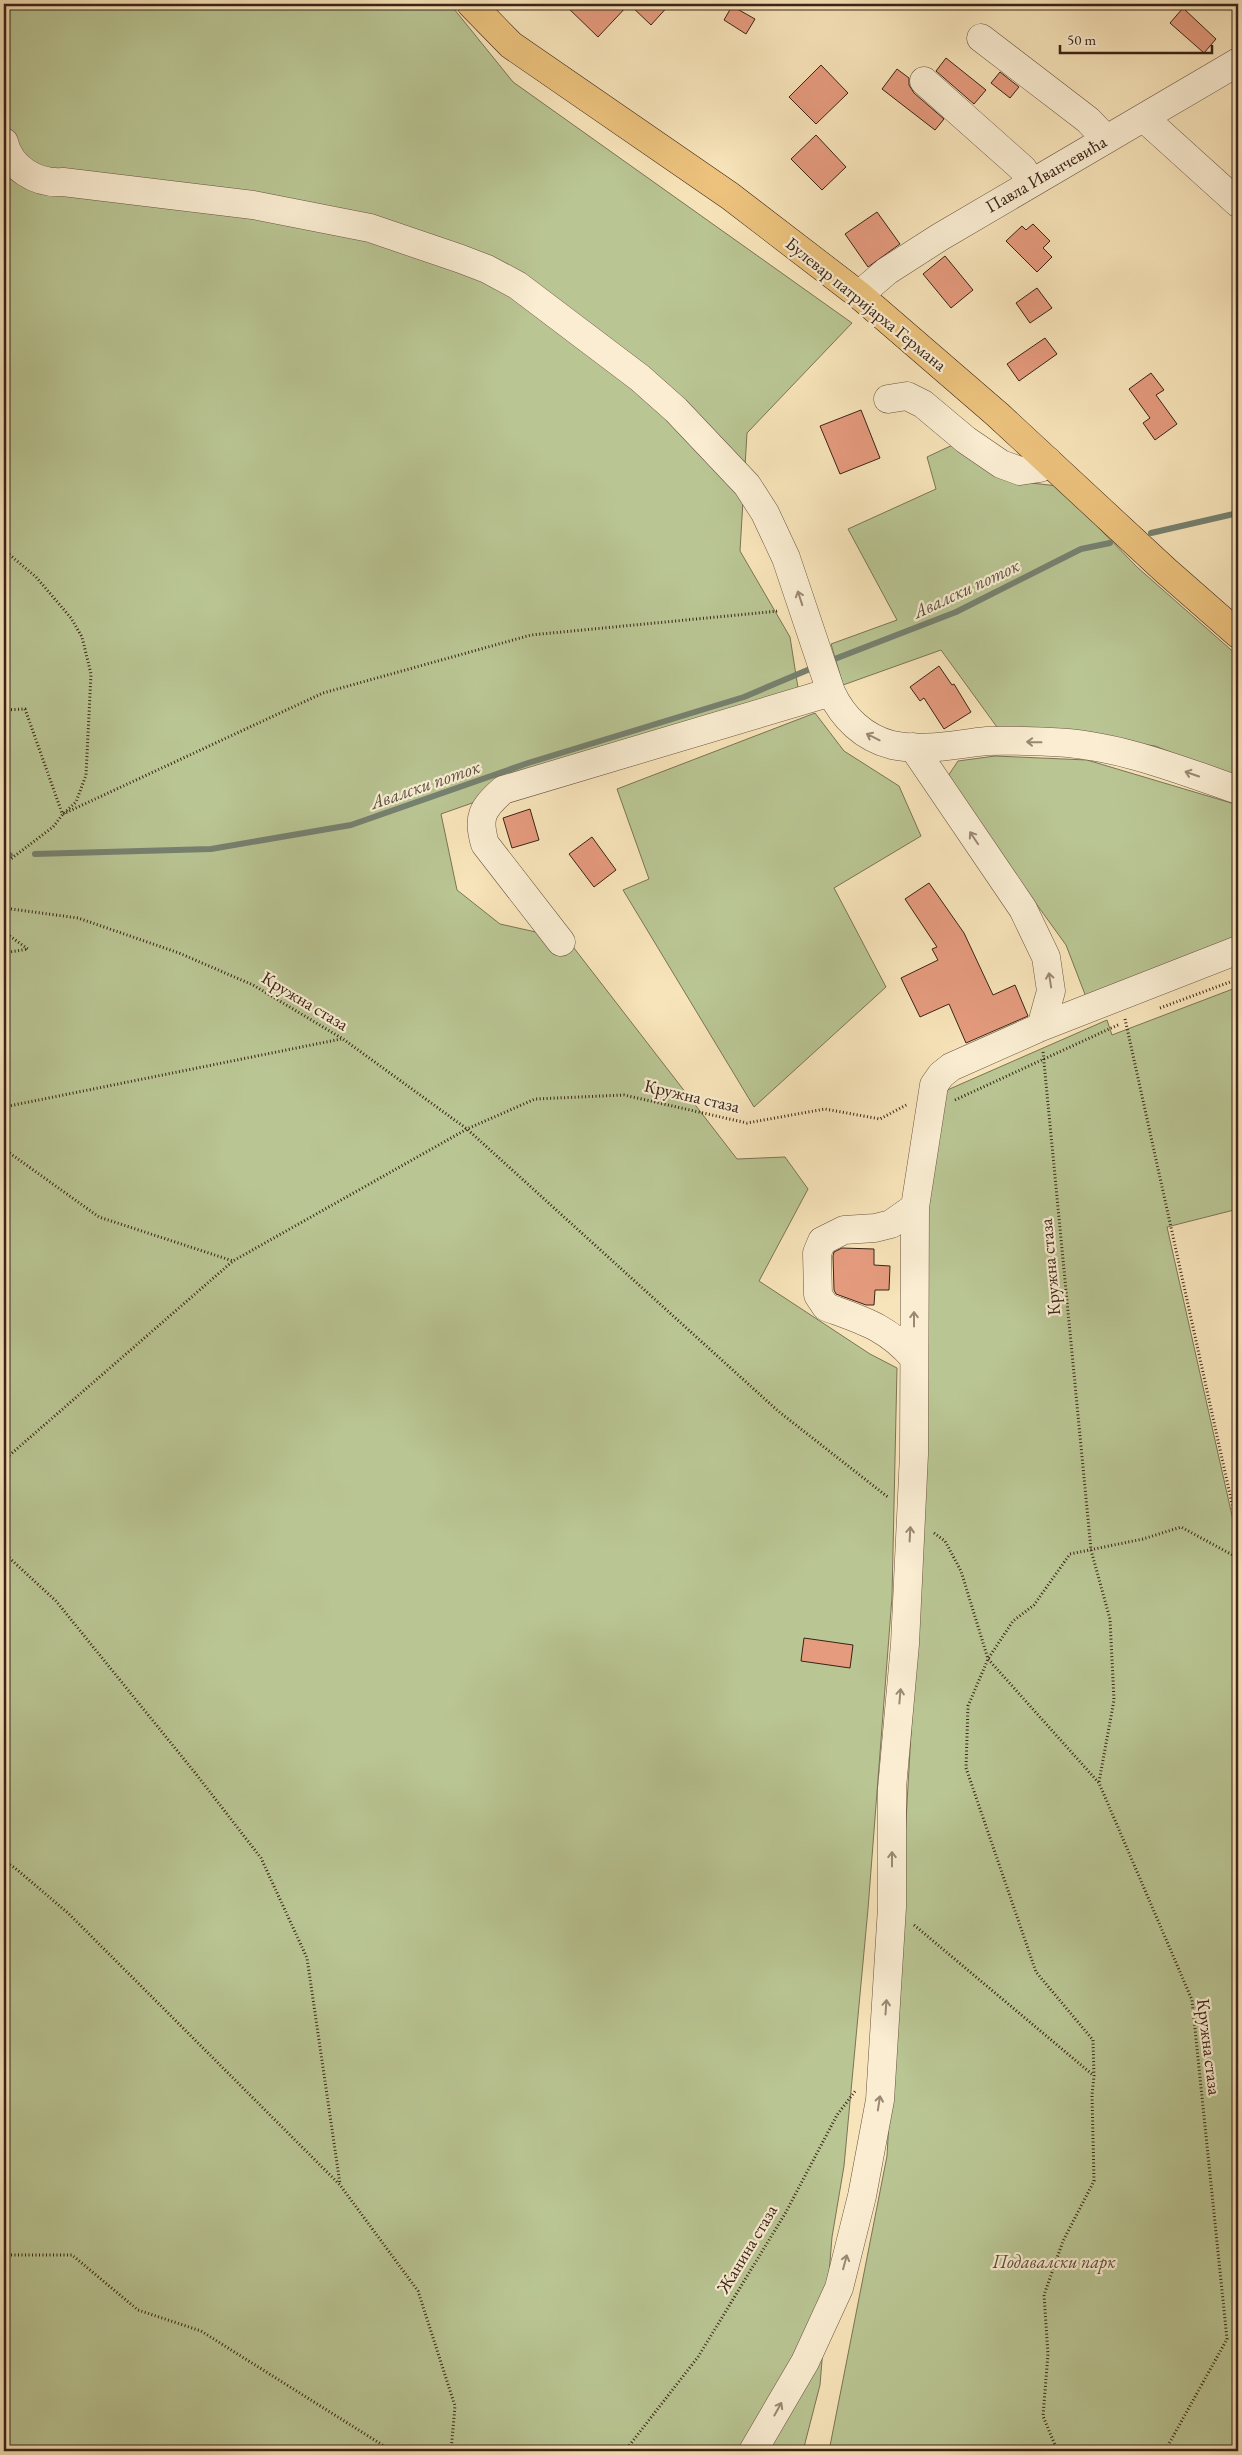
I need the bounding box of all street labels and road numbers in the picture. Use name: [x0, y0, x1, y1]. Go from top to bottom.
street label: Павла Иванчевића: [981, 129, 1111, 218]
street label: Булевар патријарха Германа: [781, 231, 952, 376]
street label: Кружна стаза: [258, 966, 354, 1036]
street label: Кружна стаза: [642, 1073, 743, 1118]
street label: Кружна стаза: [1034, 1217, 1065, 1316]
street label: Кружна стаза: [1192, 1997, 1227, 2097]
street label: Жанина стаза: [711, 2199, 783, 2298]

